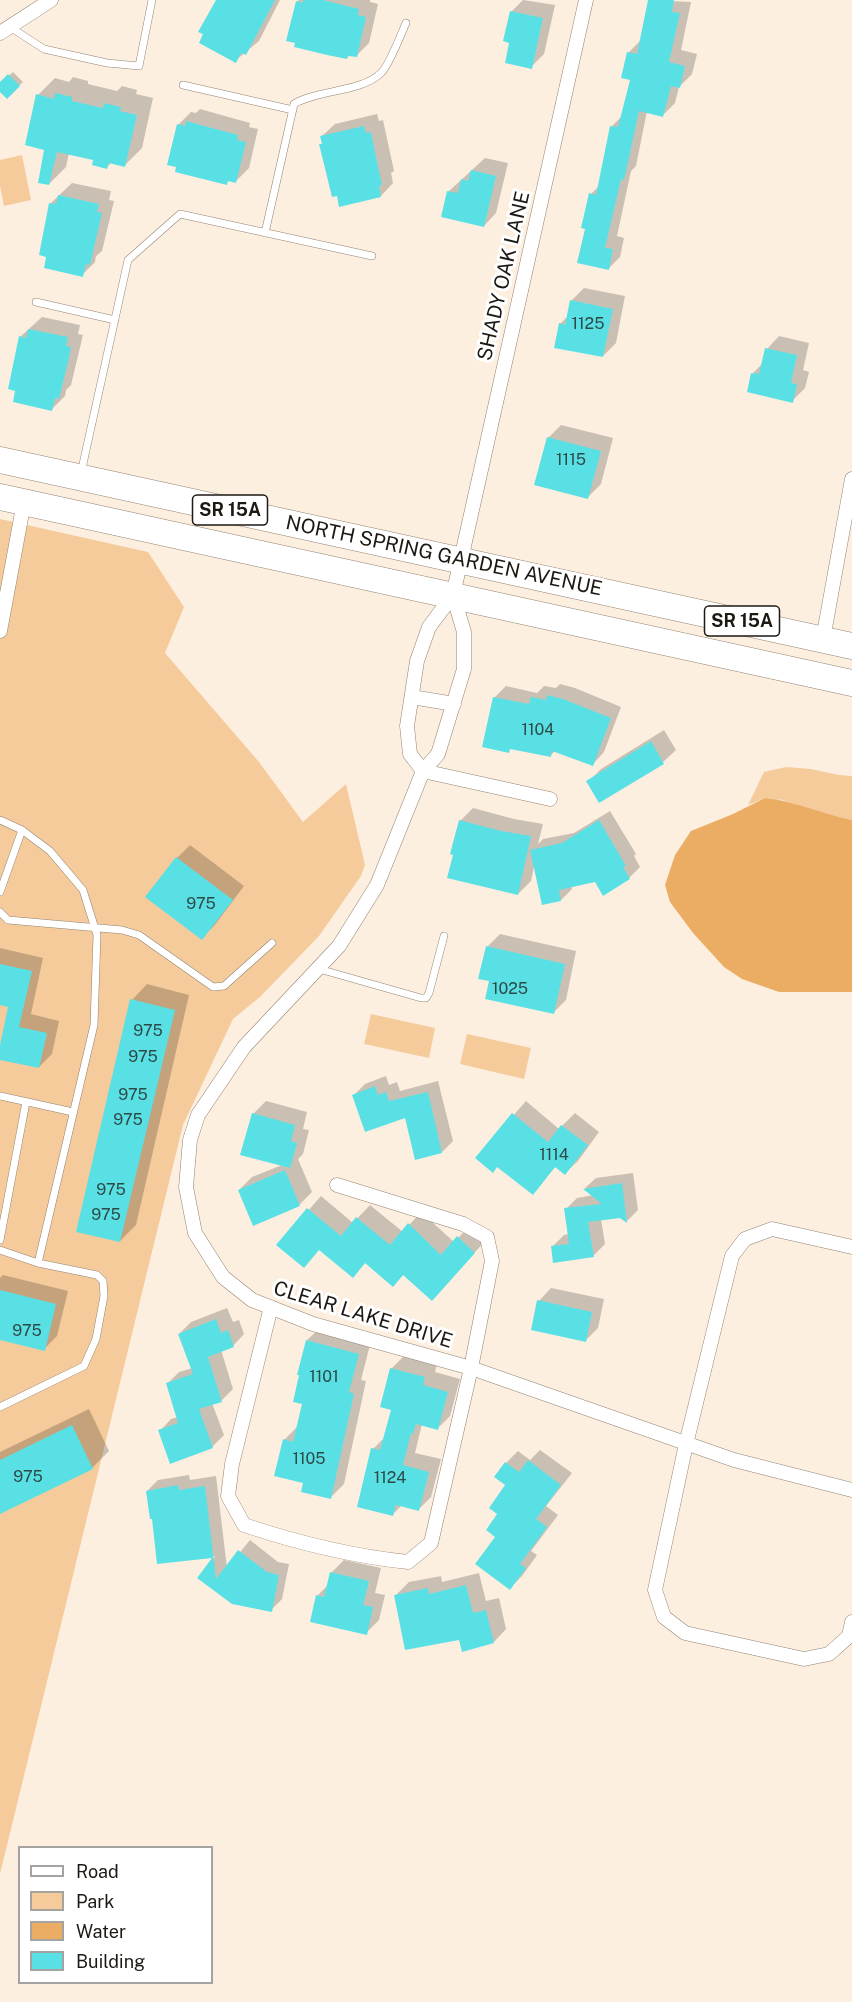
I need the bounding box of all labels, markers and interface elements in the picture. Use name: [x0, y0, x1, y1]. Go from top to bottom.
street label: SHADY OAK LANE: [473, 189, 535, 363]
house number: 1125: [572, 314, 604, 334]
house number: 1115: [556, 450, 586, 470]
road number: SR 15A: [192, 495, 268, 525]
street label: NORTH SPRING GARDEN AVENUE: [283, 511, 605, 601]
road number: SR 15A: [704, 606, 780, 636]
house number: 1104: [522, 720, 554, 740]
house number: 975: [186, 894, 216, 914]
house number: 1025: [492, 979, 528, 999]
house number: 975: [133, 1021, 163, 1041]
house number: 975: [128, 1047, 158, 1067]
house number: 975: [118, 1085, 148, 1105]
house number: 975: [113, 1110, 143, 1130]
house number: 1114: [539, 1145, 569, 1165]
house number: 975: [96, 1180, 126, 1200]
house number: 975: [91, 1205, 121, 1225]
street label: CLEAR LAKE DRIVE: [271, 1276, 455, 1354]
house number: 975: [12, 1321, 42, 1341]
house number: 1101: [309, 1367, 339, 1387]
house number: 1105: [292, 1449, 326, 1469]
house number: 975: [13, 1467, 43, 1487]
house number: 1124: [374, 1468, 406, 1488]
legend: [18, 1846, 213, 1984]
text: Road: [76, 1861, 119, 1882]
text: Park: [76, 1891, 114, 1912]
text: Water: [76, 1921, 126, 1942]
text: Building: [76, 1951, 145, 1972]

